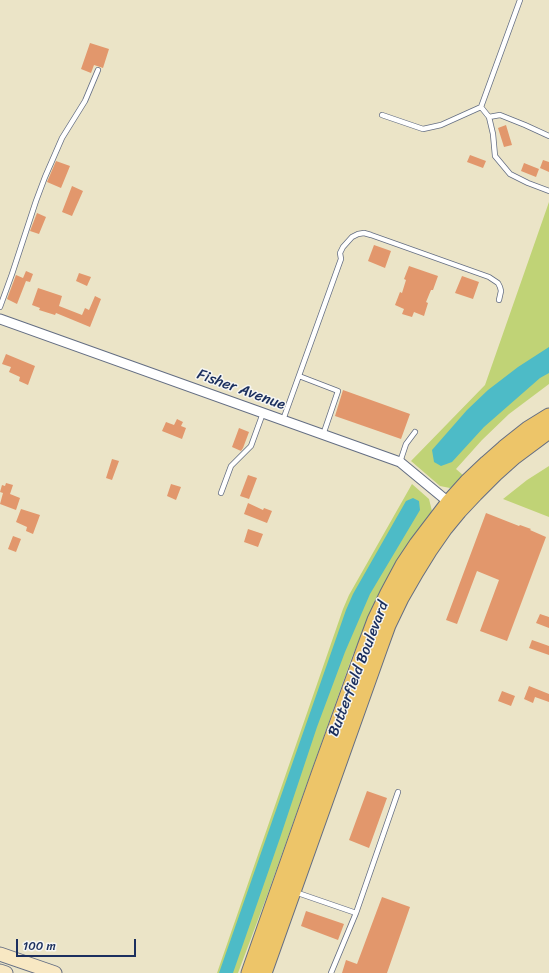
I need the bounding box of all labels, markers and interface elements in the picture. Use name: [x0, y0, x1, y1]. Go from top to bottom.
street label: Fisher Avenue: [194, 366, 288, 414]
street label: Butterfield Boulevard: [325, 599, 393, 739]
scale bar: [18, 931, 138, 957]
text: 100 m: [23, 935, 56, 957]

